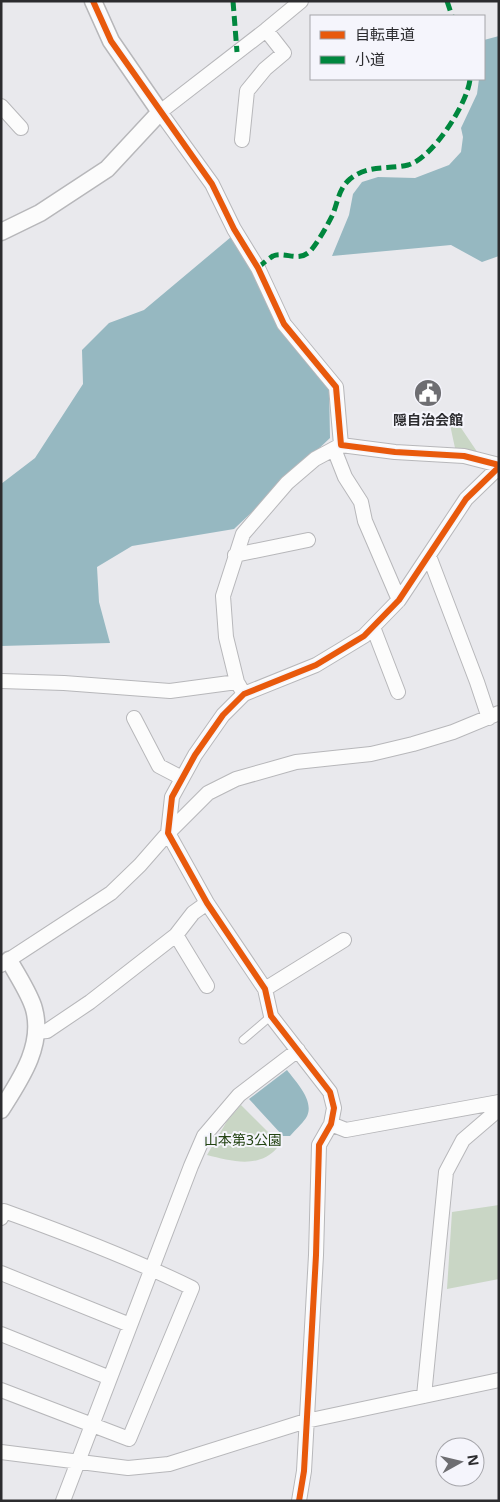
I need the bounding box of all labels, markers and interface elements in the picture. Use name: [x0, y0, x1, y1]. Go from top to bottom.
legend: [310, 15, 485, 80]
text: 自転車道: [355, 24, 415, 44]
text: 小道: [355, 49, 385, 69]
public building icon: 隠自治会館: [413, 378, 443, 408]
place label: 隠自治会館: [393, 410, 463, 429]
park label: 山本第3公園: [204, 1130, 282, 1149]
north arrow: [435, 1437, 485, 1487]
text: N: [463, 1453, 484, 1467]

